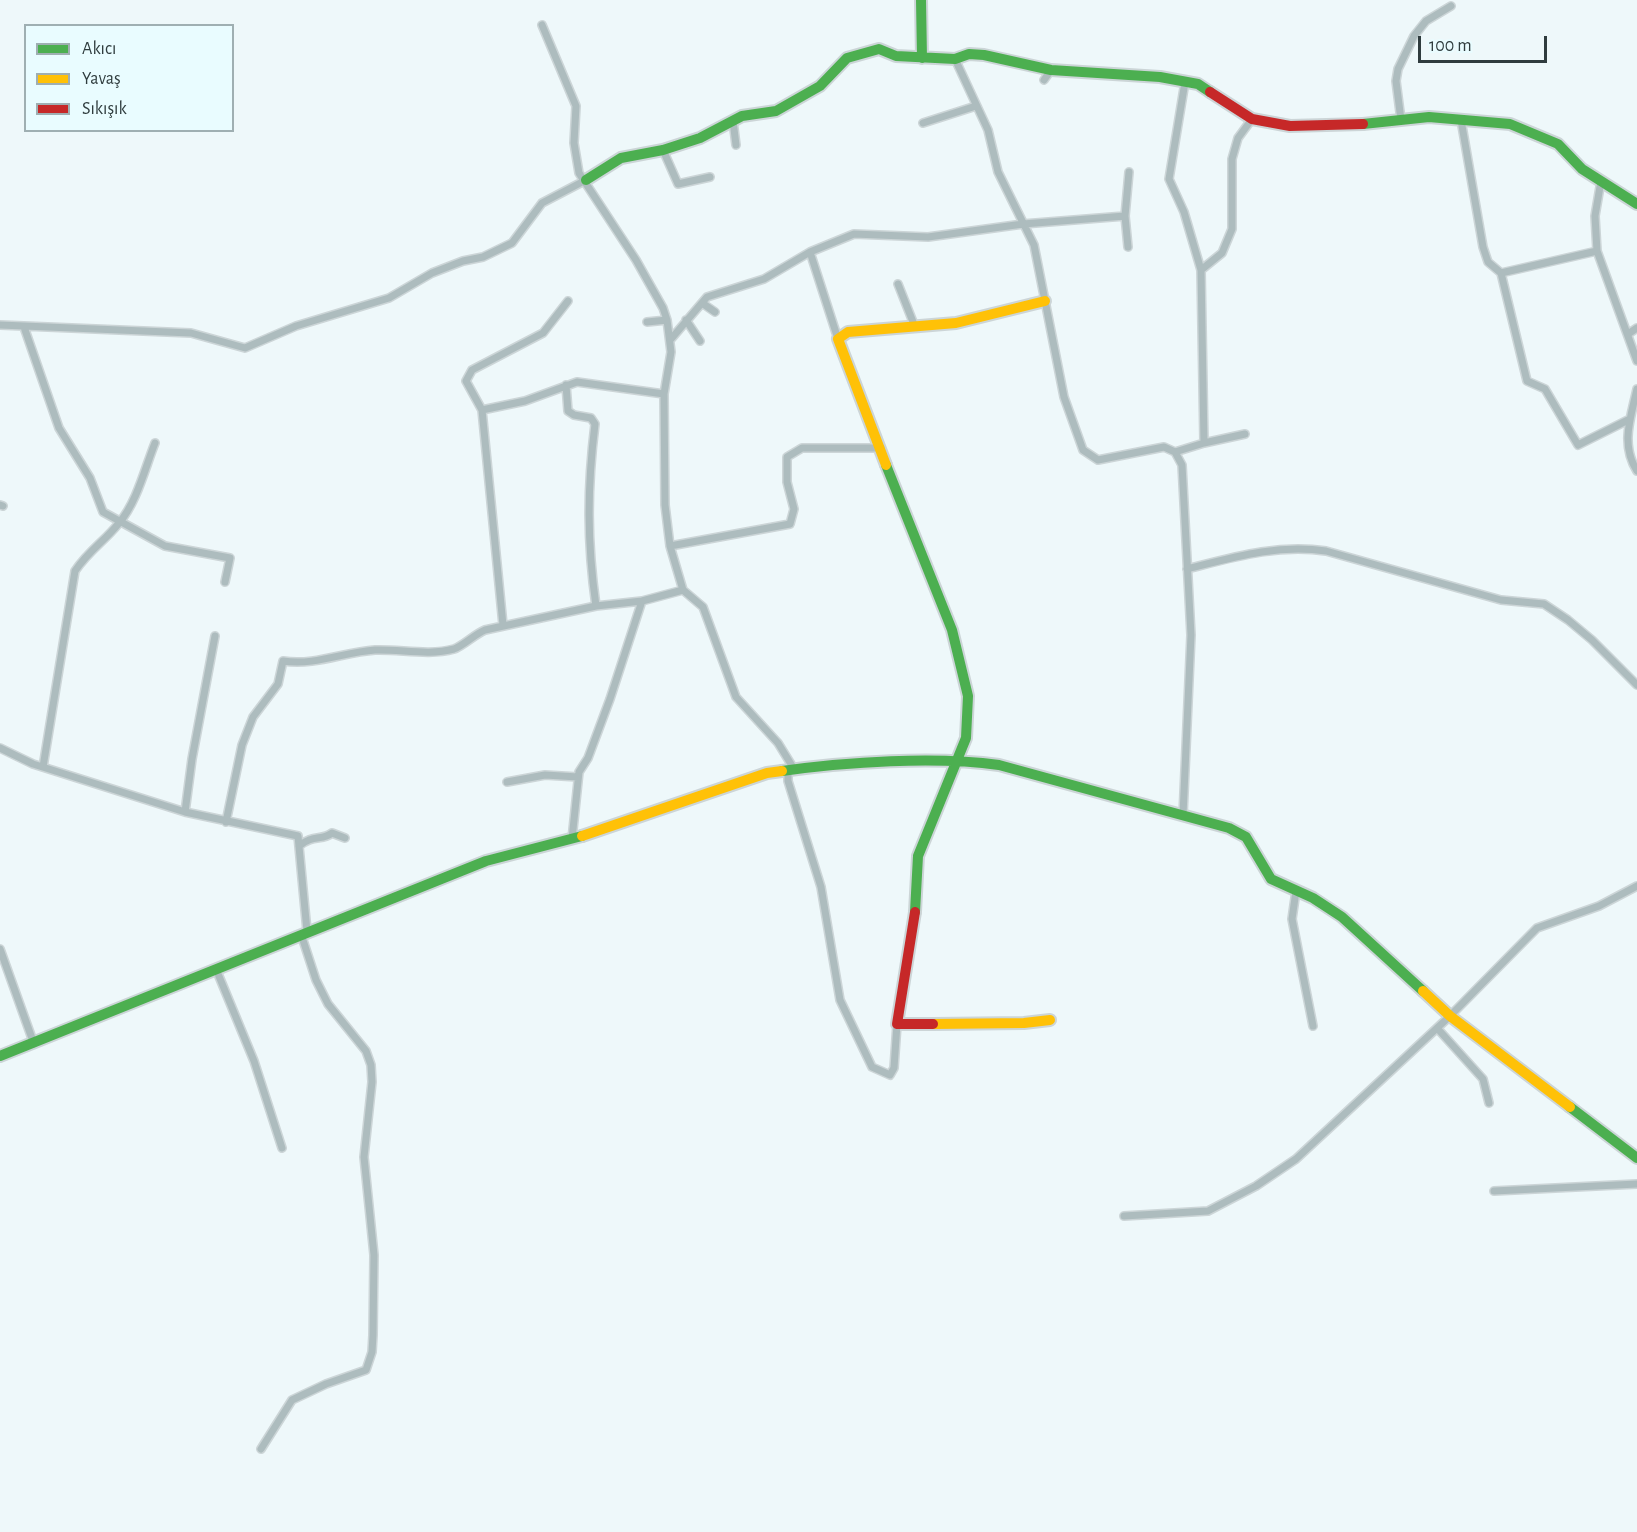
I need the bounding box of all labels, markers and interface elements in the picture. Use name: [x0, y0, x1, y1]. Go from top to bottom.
legend: [24, 24, 234, 132]
scale bar: [1421, 24, 1550, 62]
text: 100 m: [1429, 37, 1472, 55]
text: Akıcı: [82, 40, 116, 58]
text: Yavaş: [82, 70, 121, 88]
text: Sıkışık: [82, 100, 127, 118]

